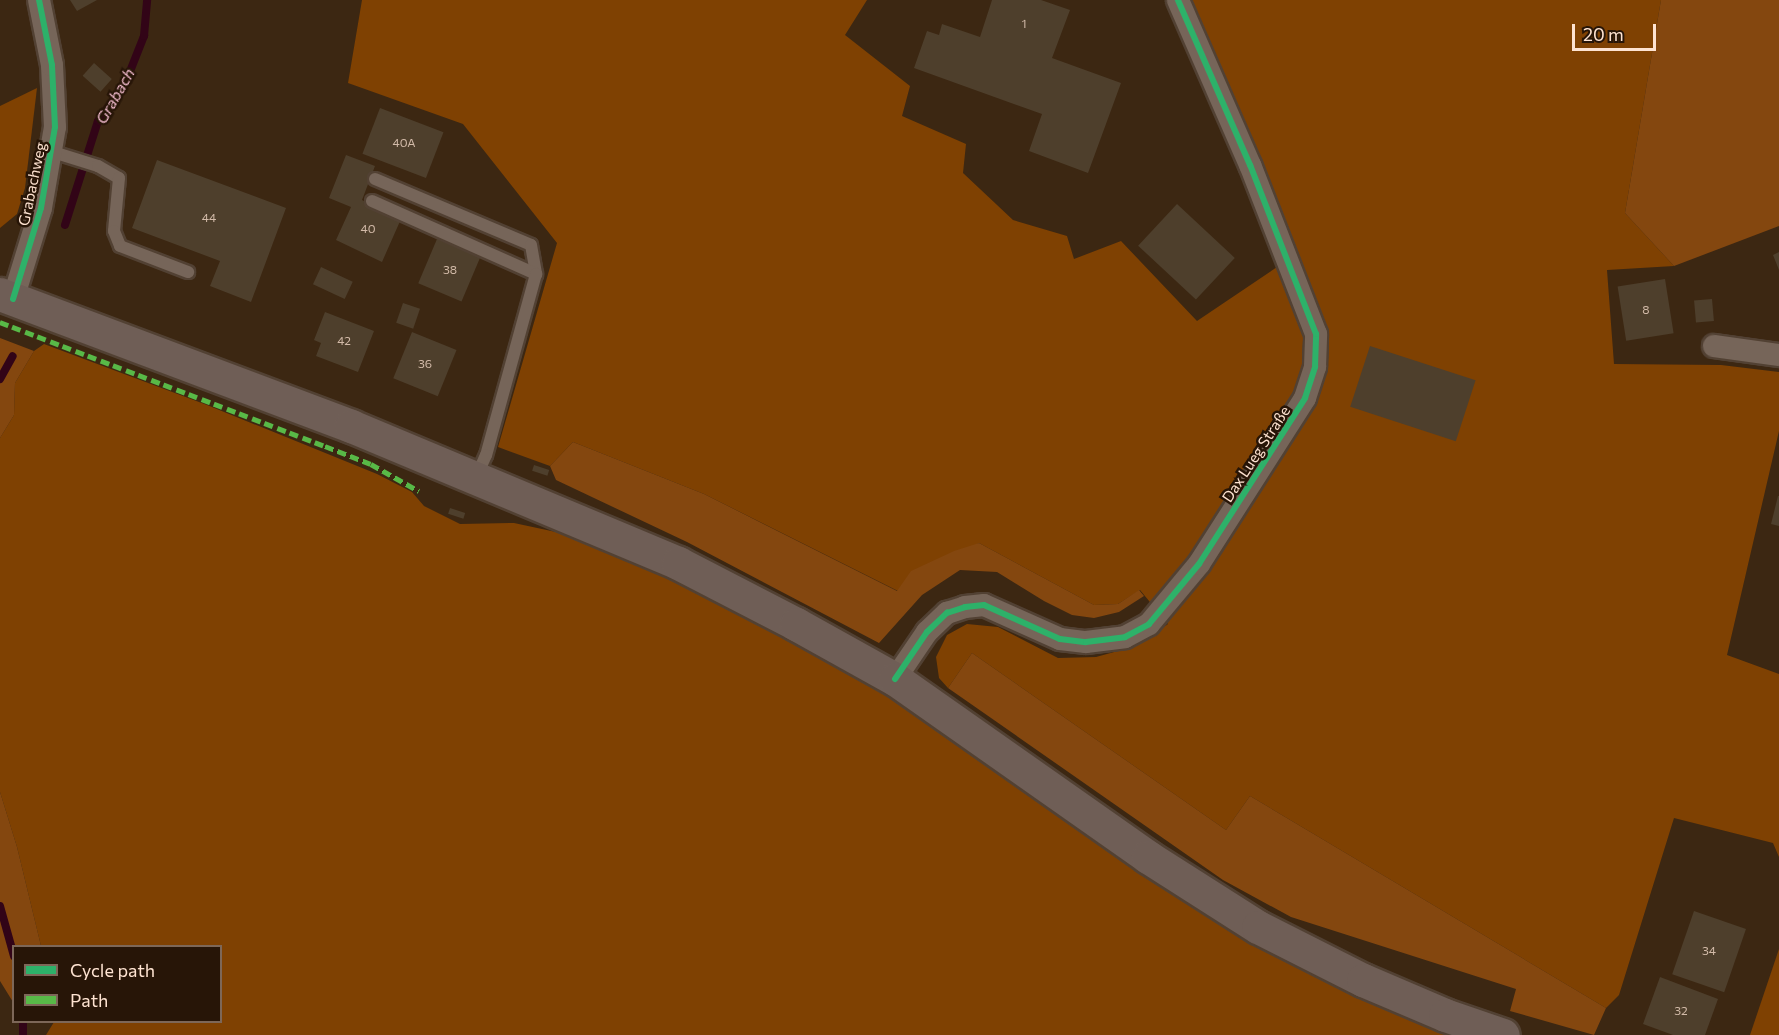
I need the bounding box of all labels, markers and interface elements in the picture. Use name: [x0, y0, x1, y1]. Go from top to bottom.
scale bar: [1575, 12, 1659, 50]
house number: 1: [1021, 17, 1027, 31]
text: 20 m: [1583, 23, 1624, 45]
water label: Grabach: [91, 65, 139, 127]
house number: 40A: [392, 136, 416, 150]
street label: Grabachweg: [14, 141, 50, 227]
house number: 44: [202, 211, 216, 225]
house number: 40: [360, 222, 376, 236]
house number: 38: [443, 263, 457, 277]
house number: 8: [1642, 303, 1650, 317]
house number: 42: [337, 334, 351, 348]
house number: 36: [418, 357, 432, 371]
street label: Dax Lueg Straße: [1218, 403, 1294, 505]
house number: 34: [1702, 944, 1716, 958]
legend: [12, 945, 222, 1023]
text: Cycle path: [70, 959, 155, 981]
text: Path: [70, 989, 108, 1011]
house number: 32: [1674, 1004, 1688, 1018]

